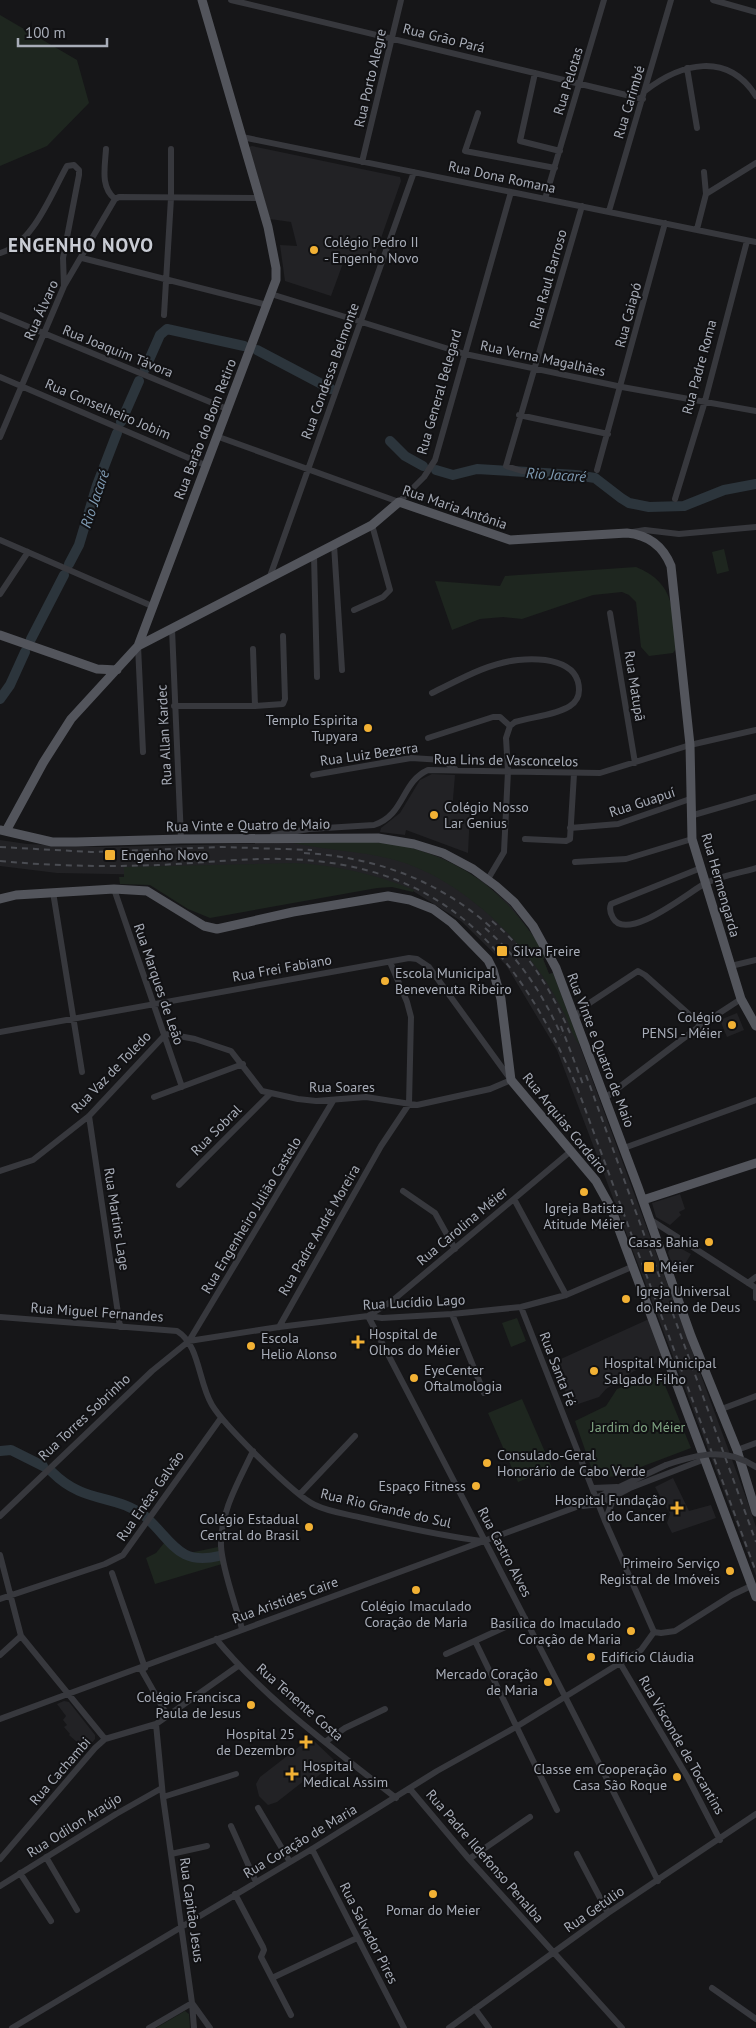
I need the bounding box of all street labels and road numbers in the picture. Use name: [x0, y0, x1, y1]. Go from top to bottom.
street label: Rua Grão Pará: [401, 19, 487, 57]
street label: Rua Porto Alegre: [350, 27, 390, 129]
street label: Rua Pelotas: [549, 45, 587, 117]
street label: Rua Carimbé: [609, 63, 649, 141]
street label: Rua Dona Romana: [447, 157, 557, 197]
street label: Rua Raul Barroso: [525, 227, 571, 331]
street label: Rua Álvaro: [20, 277, 62, 343]
street label: Rua Caiapó: [611, 280, 645, 350]
street label: Rua Condessa Belmonte: [297, 300, 363, 442]
street label: Rua Padre Roma: [678, 318, 720, 416]
street label: Rua Joaquim Távora: [60, 321, 176, 381]
street label: Rua General Belegard: [413, 327, 465, 457]
street label: Rua Verna Magalhães: [479, 336, 607, 380]
street label: Rua Barão do Bom Retiro: [170, 356, 240, 502]
street label: Rua Conselheiro Jobim: [42, 374, 174, 444]
street label: Rua Maria Antônia: [400, 481, 510, 533]
street label: Rua Matupã: [621, 649, 649, 723]
street label: Rua Allan Kardec: [152, 684, 176, 786]
street label: Rua Luiz Bezerra: [319, 738, 419, 770]
street label: Rua Lins de Vasconcelos: [434, 750, 578, 770]
street label: Rua Guapuí: [607, 783, 678, 821]
street label: Rua Vinte e Quatro de Maio: [166, 815, 330, 835]
street label: Rua Hermengarda: [698, 831, 744, 939]
street label: Rua Marques de Leão: [130, 921, 188, 1047]
street label: Rua Frei Fabiano: [231, 950, 333, 986]
street label: Rua Vinte e Quatro de Maio: [563, 970, 639, 1130]
street label: Rua Vaz de Toledo: [67, 1027, 155, 1117]
street label: Rua Arquias Cordeiro: [519, 1069, 611, 1177]
street label: Rua Soares: [309, 1078, 375, 1096]
street label: Rua Sobral: [187, 1101, 245, 1159]
street label: Rua Engenheiro Julião Castelo: [197, 1133, 305, 1297]
street label: Rua Padre André Moreira: [274, 1161, 364, 1299]
street label: Rua Martins Lage: [100, 1166, 134, 1272]
street label: Rua Carolina Méier: [413, 1183, 511, 1269]
street label: Rua Lucídio Lago: [362, 1290, 466, 1314]
street label: Rua Miguel Fernandes: [30, 1298, 164, 1326]
street label: Rua Santa Fé: [536, 1329, 580, 1409]
street label: Rua Torres Sobrinho: [34, 1370, 134, 1464]
street label: Rua Enéas Galvão: [112, 1447, 188, 1545]
street label: Rua Rio Grande do Sul: [319, 1484, 453, 1532]
street label: Rua Castro Alves: [474, 1504, 536, 1600]
street label: Rua Aristides Caire: [229, 1572, 341, 1628]
street label: Rua Tenente Costa: [253, 1659, 347, 1745]
street label: Rua Visconde de Tocantins: [635, 1672, 729, 1818]
street label: Rua Cachambi: [25, 1733, 95, 1809]
street label: Rua Padre Ildefonso Penalba: [422, 1786, 548, 1926]
street label: Rua Odilon Araújo: [23, 1789, 125, 1861]
street label: Rua Coração de Maria: [240, 1800, 360, 1882]
street label: Rua Capitão Jesus: [176, 1856, 208, 1964]
street label: Rua Salvador Pires: [336, 1879, 402, 1987]
street label: Rua Getúlio: [560, 1882, 628, 1936]

